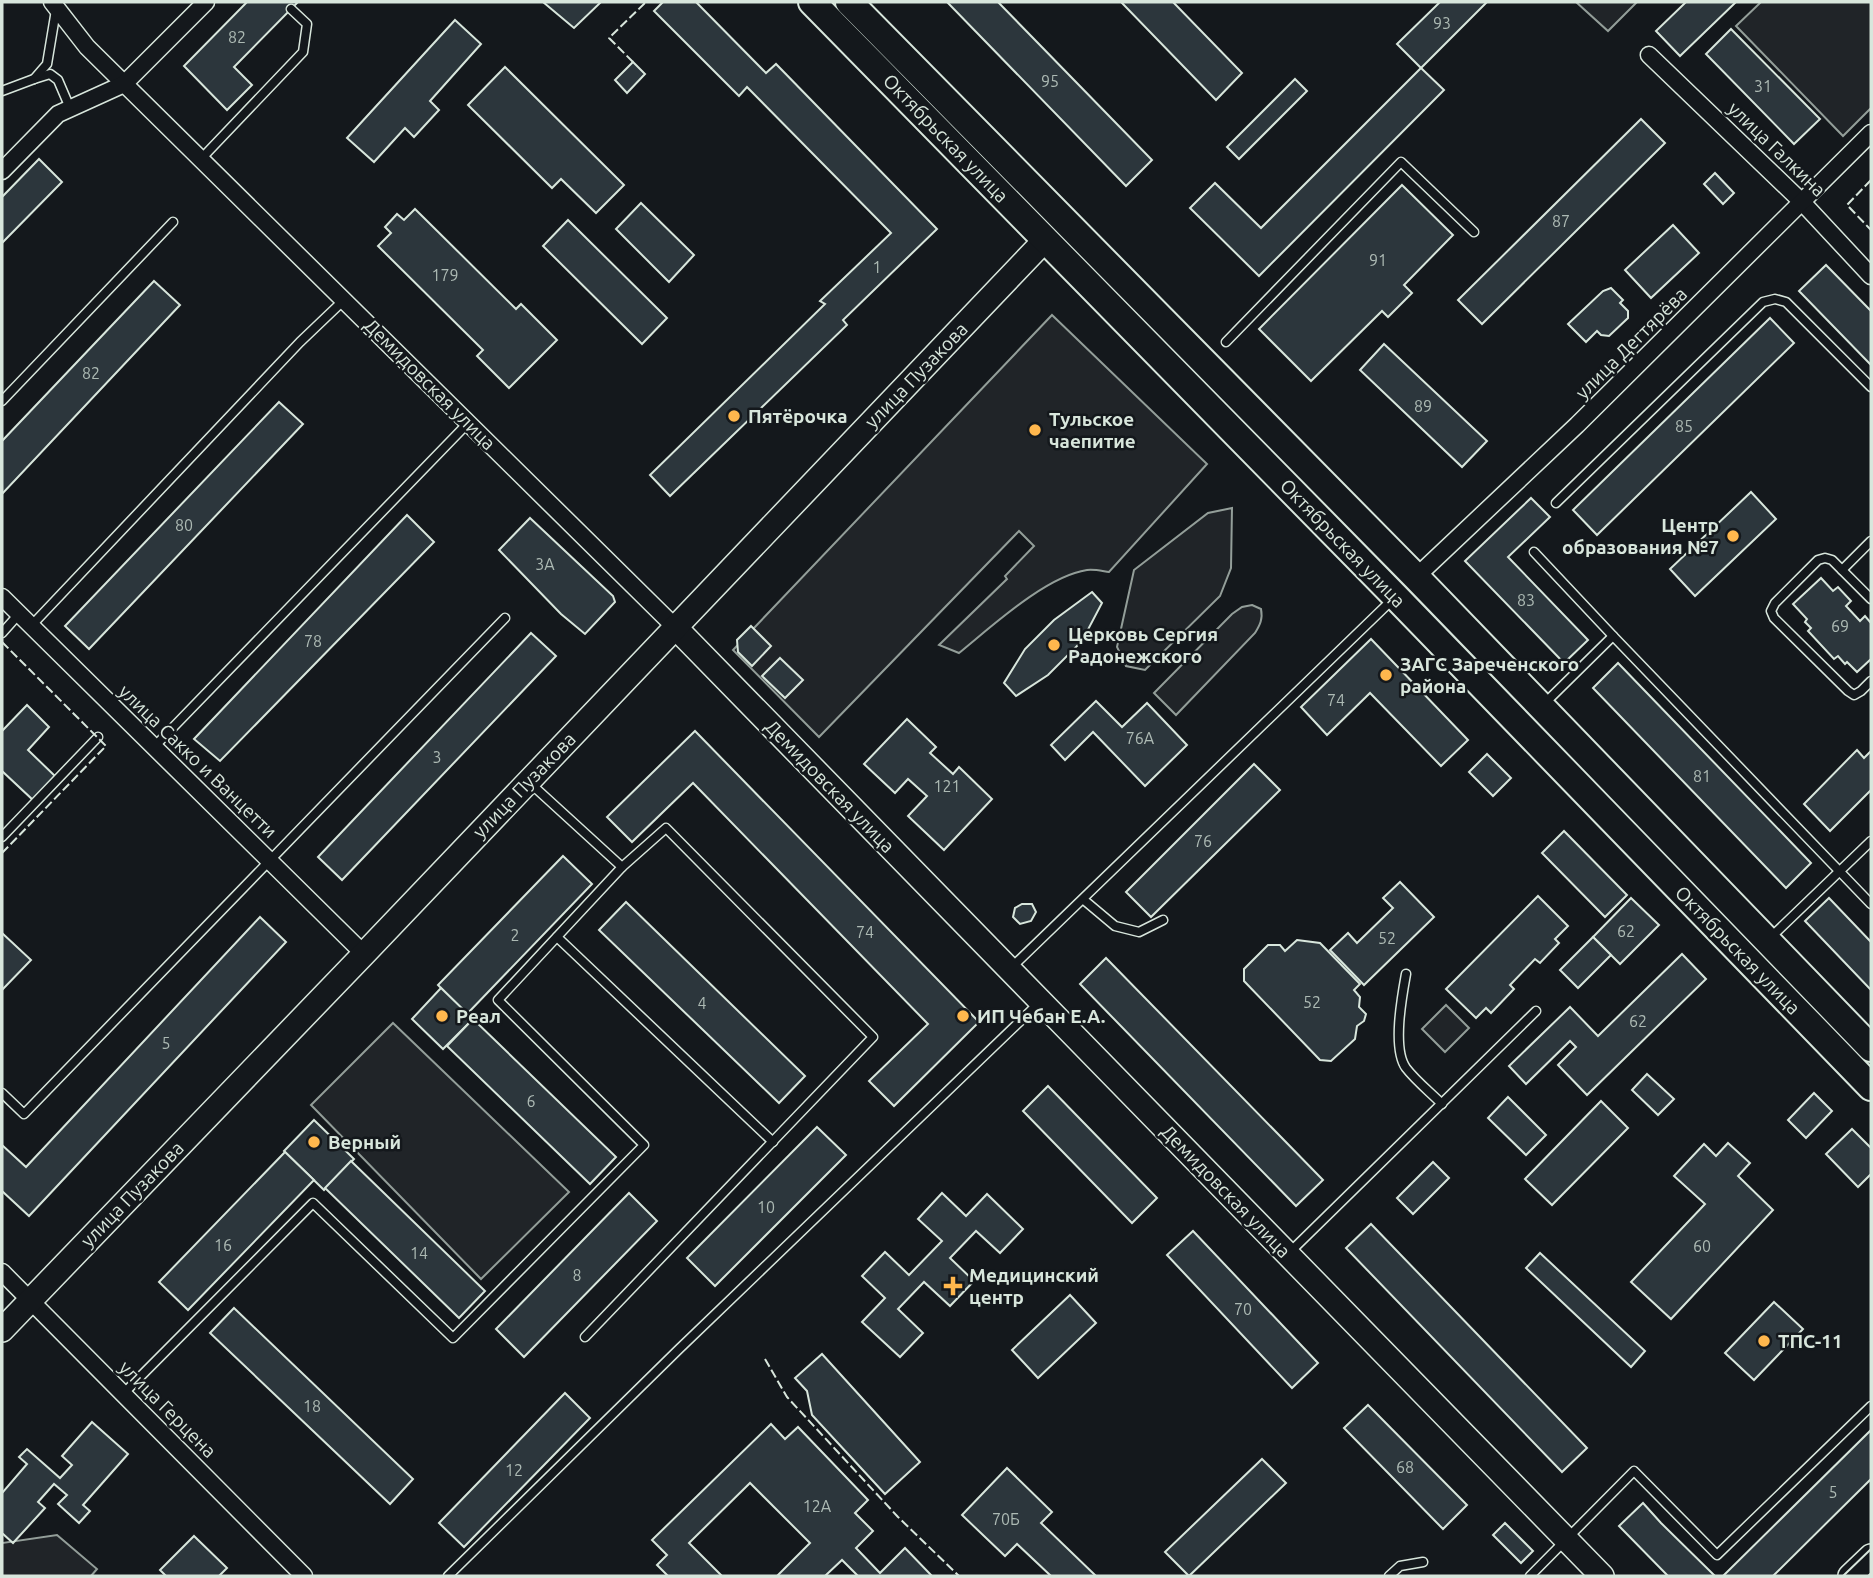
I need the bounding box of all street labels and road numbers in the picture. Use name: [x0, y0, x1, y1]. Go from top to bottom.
street label: Октябрьская улица: [879, 69, 1013, 207]
street label: улица Галкина: [1724, 97, 1830, 201]
street label: улица Дегтярёва: [1571, 283, 1691, 403]
street label: Демидовская улица: [360, 314, 500, 454]
street label: улица Пузакова: [860, 318, 972, 432]
street label: Октябрьская улица: [1276, 474, 1410, 612]
street label: улица Сакко и Ванцетти: [114, 680, 282, 842]
street label: Демидовская улица: [761, 715, 899, 857]
street label: улица Пузакова: [468, 728, 580, 842]
street label: Октябрьская улица: [1671, 881, 1805, 1019]
street label: Демидовская улица: [1157, 1120, 1295, 1262]
street label: улица Пузакова: [76, 1137, 188, 1251]
street label: улица Герцена: [115, 1356, 221, 1462]

